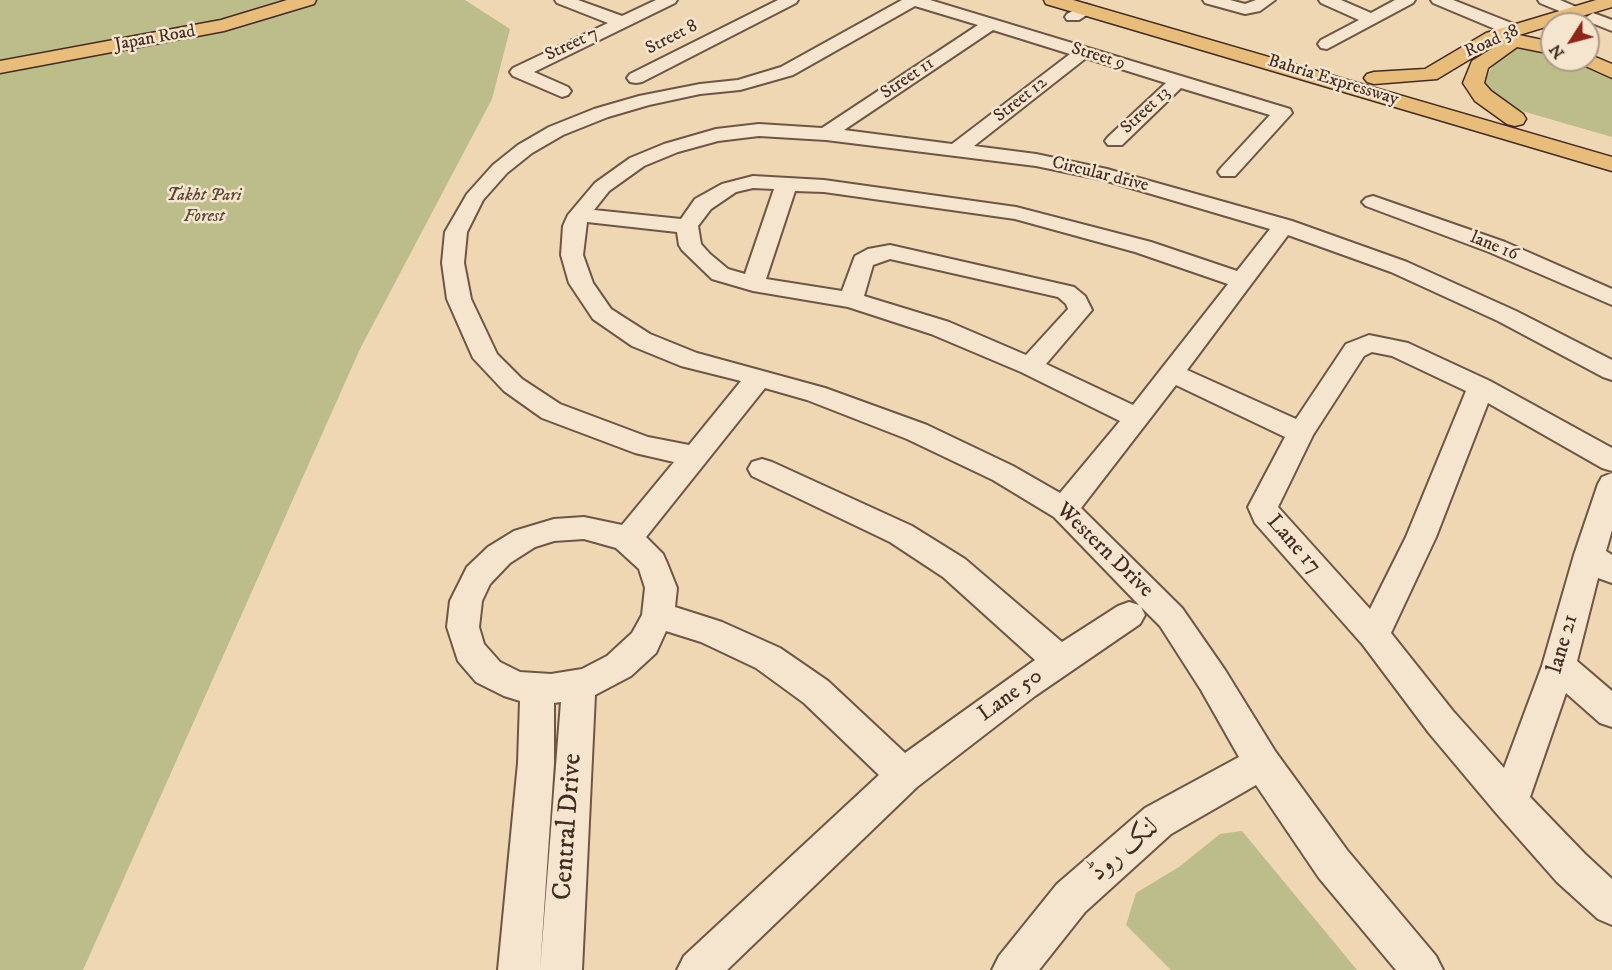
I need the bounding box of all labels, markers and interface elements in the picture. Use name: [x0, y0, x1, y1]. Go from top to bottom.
north arrow: [1540, 12, 1600, 72]
street label: Street 8: [642, 16, 702, 60]
street label: Japan Road: [113, 21, 197, 57]
street label: Road 38: [1462, 21, 1522, 63]
street label: Street 7: [542, 23, 602, 67]
street label: Street 9: [1068, 39, 1128, 75]
text: N: [1545, 40, 1569, 63]
street label: Bahria Expressway: [1265, 51, 1401, 111]
street label: Street 11: [877, 53, 939, 105]
street label: Street 12: [990, 72, 1052, 128]
street label: Street 13: [1117, 83, 1175, 139]
street label: Circular drive: [1049, 153, 1151, 197]
park label: Takht Pari Forest: [167, 185, 241, 228]
street label: lane 16: [1467, 228, 1521, 266]
street label: Western Drive: [1050, 498, 1158, 604]
street label: Lane 17: [1260, 510, 1326, 580]
street label: lane 21: [1543, 611, 1585, 677]
street label: Lane 50: [974, 664, 1048, 728]
street label: Central Drive: [548, 752, 590, 902]
street label: لنک روڈ: [1083, 812, 1167, 890]

